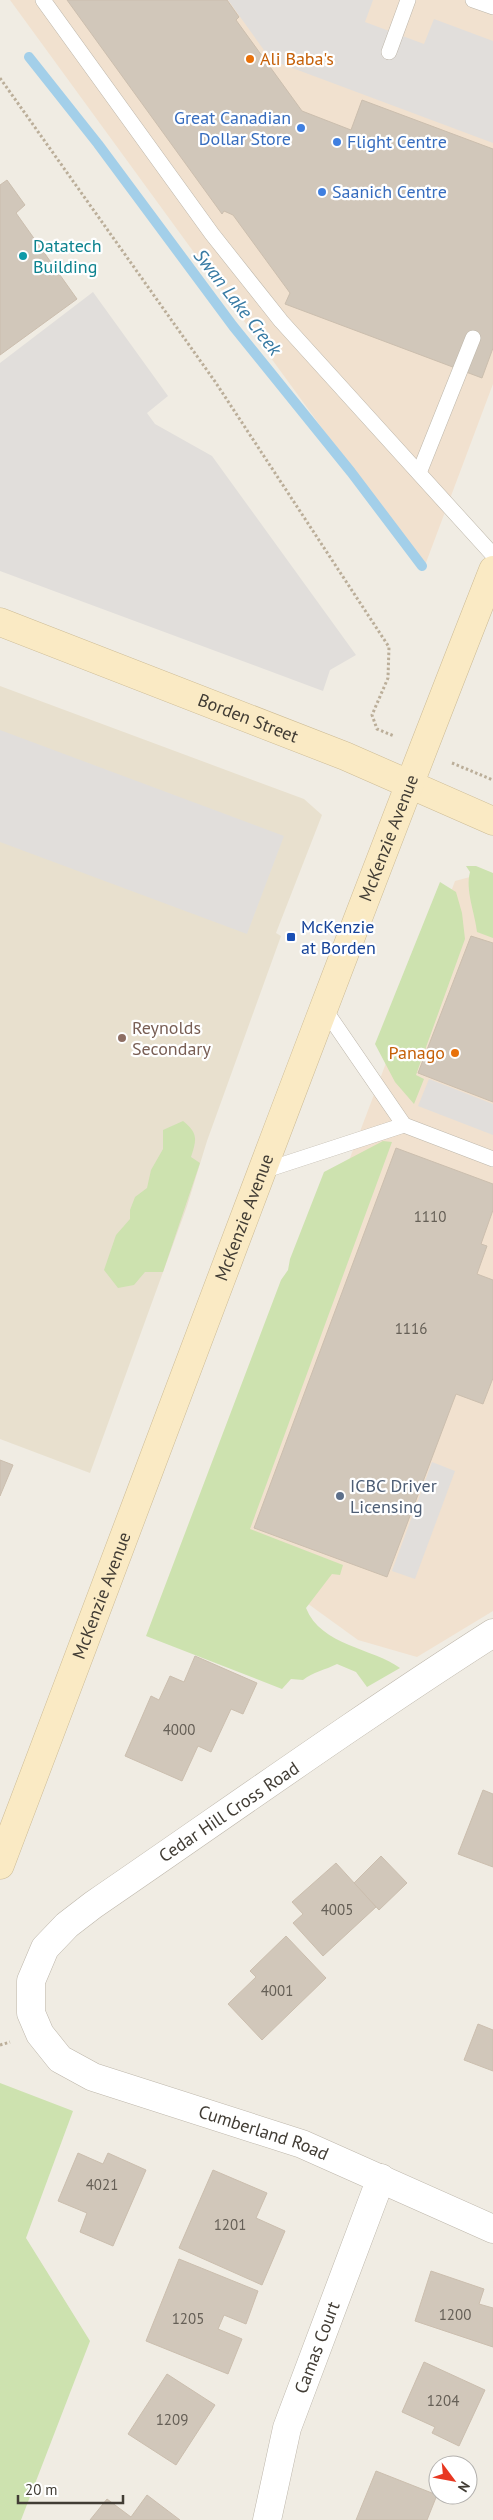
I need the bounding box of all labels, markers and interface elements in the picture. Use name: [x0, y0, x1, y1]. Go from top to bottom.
place label: Ali Baba's: [260, 47, 334, 70]
marker: Ali Baba's: [244, 53, 256, 65]
place label: Great Canadian Dollar Store: [174, 106, 291, 150]
marker: Great Canadian Dollar Store: [295, 122, 307, 134]
place label: Flight Centre: [347, 130, 447, 153]
marker: Flight Centre: [331, 136, 343, 148]
place label: Saanich Centre: [332, 180, 447, 203]
marker: Saanich Centre: [316, 186, 328, 198]
place label: Datatech Building: [33, 234, 102, 278]
water label: Swan Lake Creek: [189, 244, 288, 361]
marker: Datatech Building: [17, 250, 29, 262]
street label: Borden Street: [195, 688, 302, 748]
street label: McKenzie Avenue: [354, 771, 423, 905]
place label: McKenzie at Borden: [301, 915, 376, 959]
marker: McKenzie at Borden: [285, 931, 297, 943]
place label: Reynolds Secondary: [132, 1016, 211, 1060]
marker: Reynolds Secondary: [116, 1032, 128, 1044]
place label: Panago: [389, 1041, 445, 1064]
marker: Panago: [449, 1047, 461, 1059]
street label: McKenzie Avenue: [209, 1151, 278, 1284]
house number: 1110: [414, 1207, 446, 1226]
house number: 1116: [395, 1319, 427, 1338]
place label: ICBC Driver Licensing: [350, 1474, 437, 1518]
marker: ICBC Driver Licensing: [334, 1490, 346, 1502]
street label: McKenzie Avenue: [67, 1529, 136, 1662]
house number: 4000: [163, 1720, 195, 1739]
street label: Cedar Hill Cross Road: [154, 1756, 303, 1867]
house number: 4005: [321, 1900, 353, 1919]
house number: 4001: [261, 1981, 293, 2000]
street label: Cumberland Road: [196, 2100, 332, 2165]
house number: 4021: [86, 2175, 118, 2194]
house number: 1201: [214, 2215, 246, 2234]
street label: Camas Court: [289, 2298, 345, 2397]
house number: 1200: [439, 2305, 471, 2324]
house number: 1205: [172, 2309, 204, 2328]
house number: 1204: [427, 2391, 459, 2410]
house number: 1209: [156, 2410, 188, 2429]
north arrow: [428, 2455, 478, 2505]
scale bar: [18, 2472, 122, 2504]
text: N: [454, 2478, 474, 2496]
text: 20 m: [25, 2480, 58, 2499]

